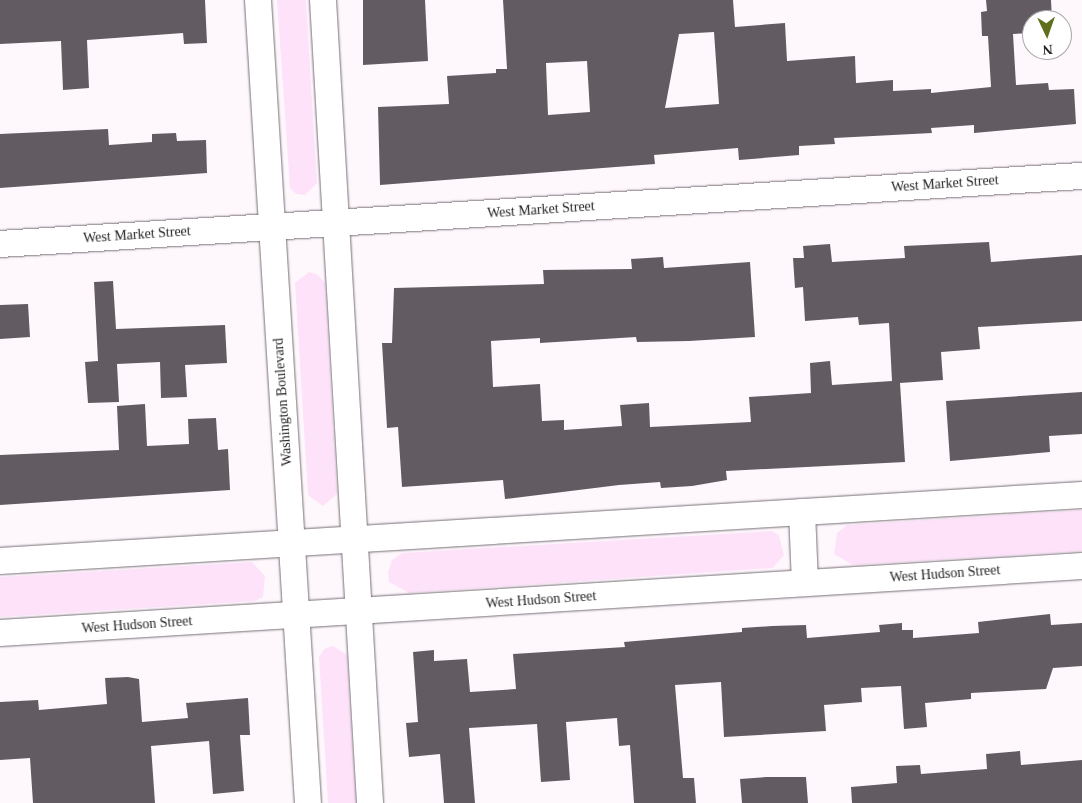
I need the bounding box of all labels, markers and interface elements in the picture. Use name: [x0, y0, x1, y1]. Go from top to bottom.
north arrow: [1022, 10, 1072, 60]
text: N: [1042, 42, 1053, 57]
street label: West Market Street: [891, 172, 999, 196]
street label: West Market Street: [487, 198, 595, 222]
street label: West Market Street: [83, 223, 191, 247]
street label: Washington Boulevard: [270, 337, 296, 467]
street label: West Hudson Street: [889, 562, 1001, 586]
street label: West Hudson Street: [485, 588, 597, 612]
street label: West Hudson Street: [81, 613, 193, 637]

